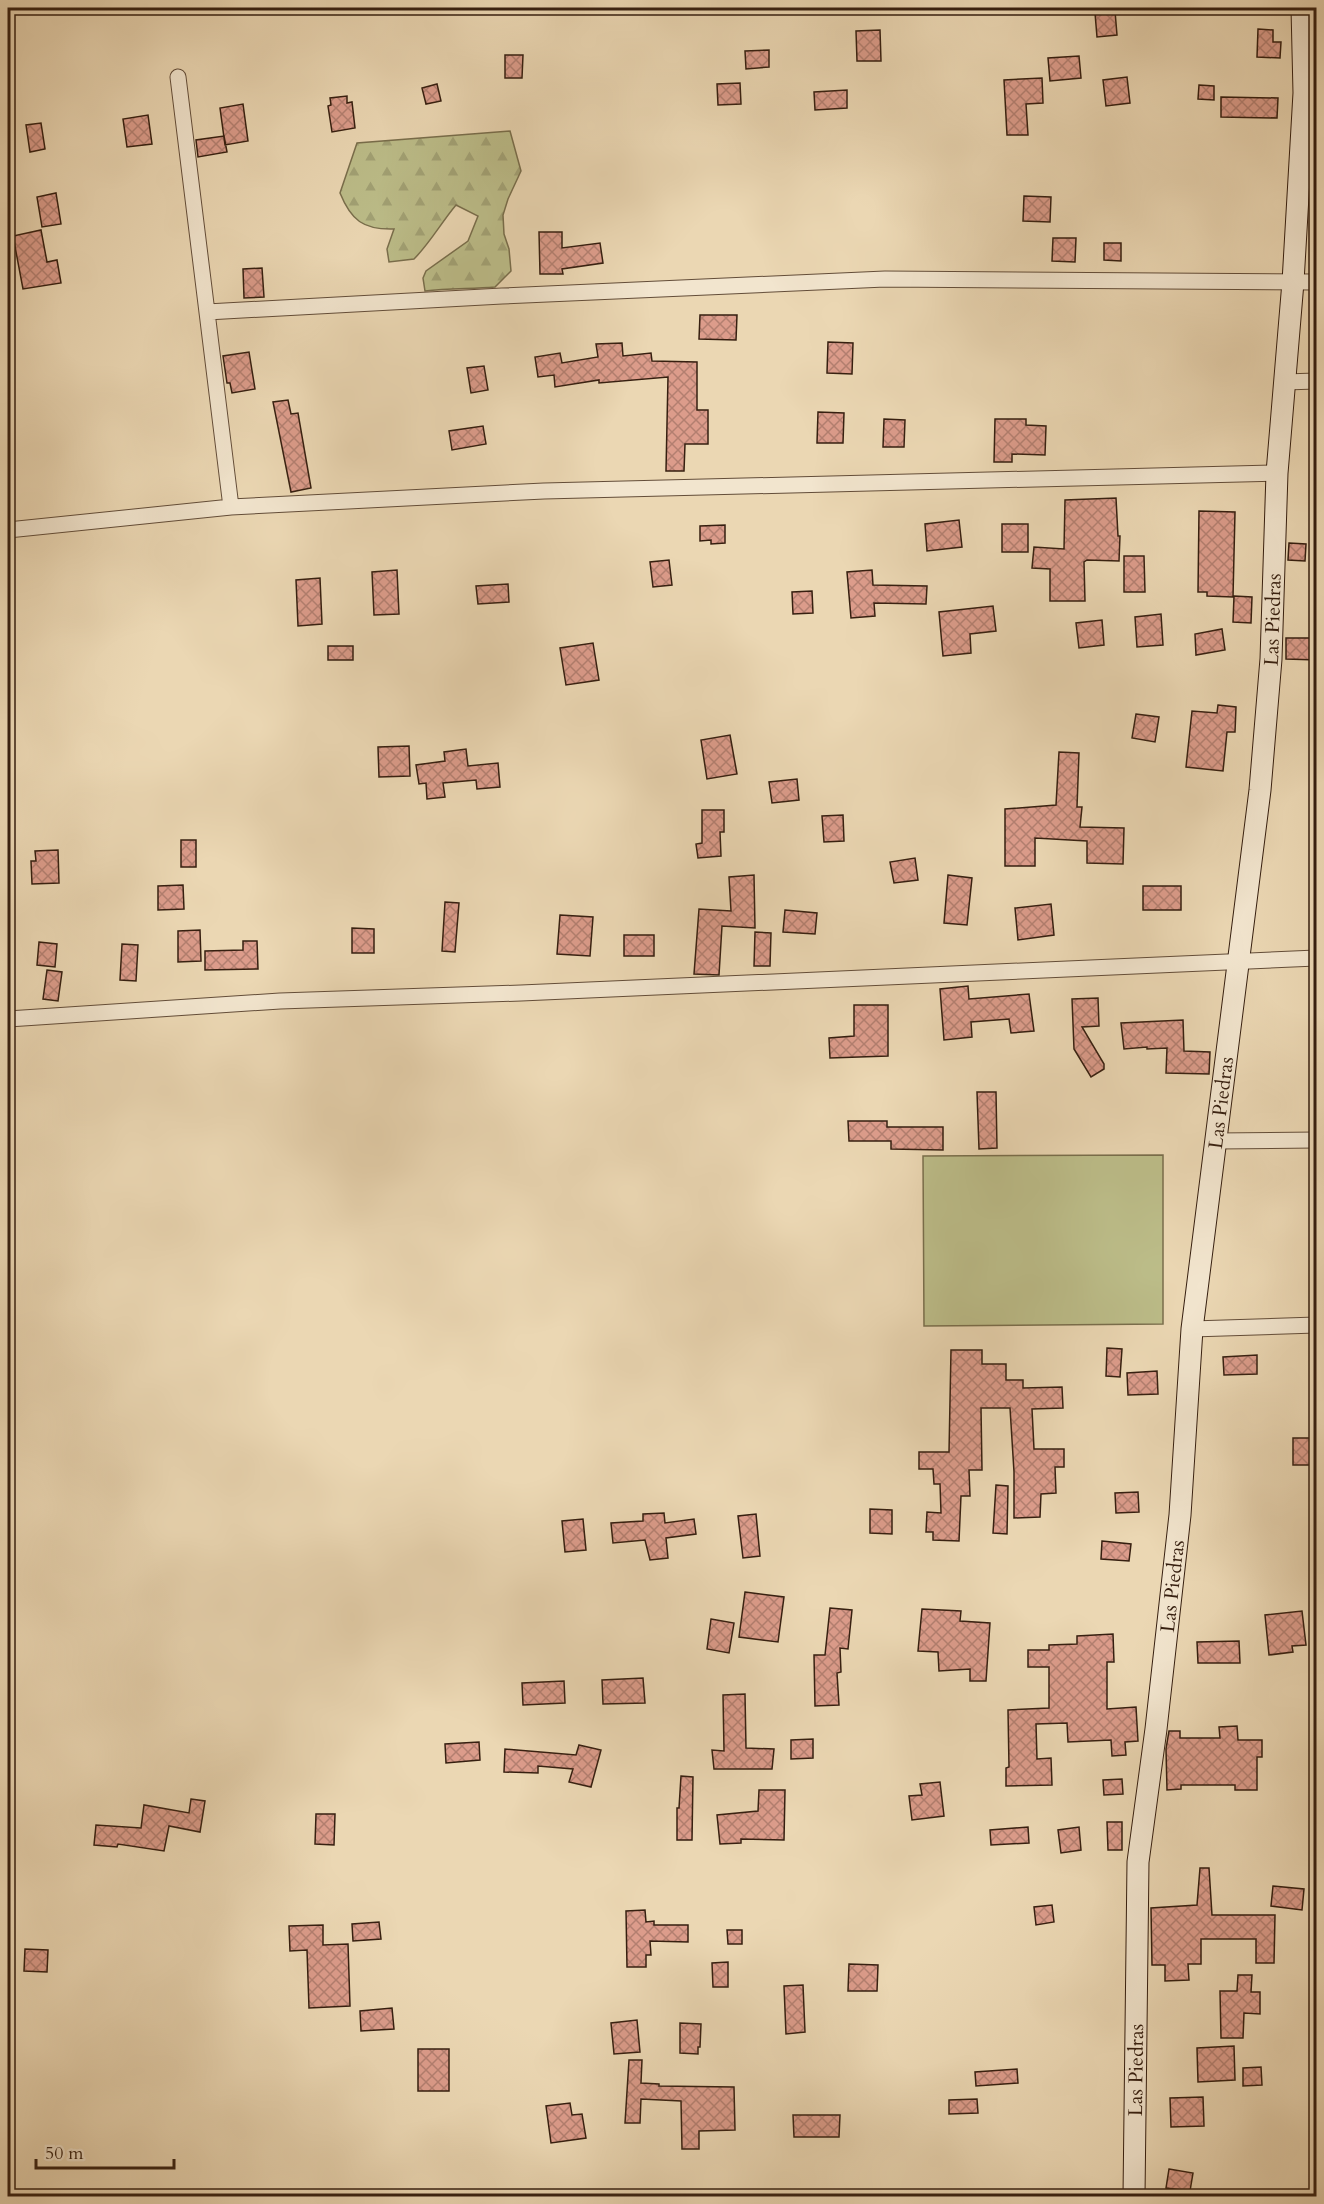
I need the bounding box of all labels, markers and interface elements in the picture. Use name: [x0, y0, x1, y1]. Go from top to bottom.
street label: Las Piedras: [1257, 573, 1287, 667]
street label: Las Piedras: [1201, 1055, 1240, 1150]
street label: Las Piedras: [1153, 1539, 1191, 1634]
street label: Las Piedras: [1121, 2023, 1150, 2117]
scale bar: [36, 2132, 174, 2170]
text: 50 m: [45, 2141, 84, 2166]

